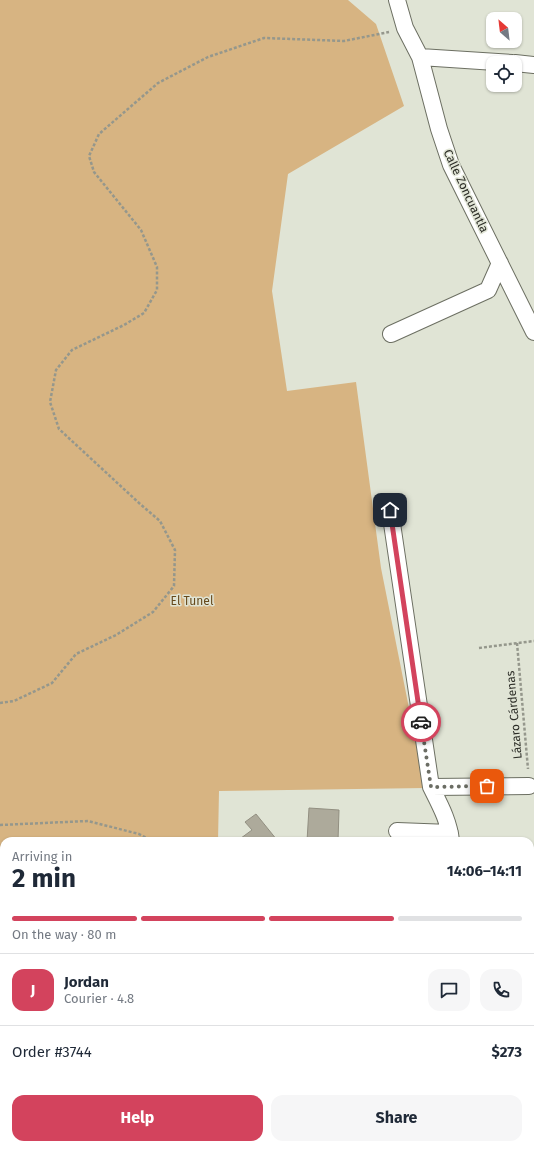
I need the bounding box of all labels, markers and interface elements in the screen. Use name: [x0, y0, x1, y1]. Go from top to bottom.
north arrow: [486, 12, 522, 48]
map controls: [486, 12, 522, 92]
button: locate: [486, 56, 522, 92]
street label: Calle Zoncuantla: [441, 147, 491, 235]
pin: [373, 493, 407, 527]
icon: home: [379, 499, 401, 521]
park label: El Tunel: [171, 594, 214, 608]
street label: Lázaro Cárdenas: [503, 670, 525, 760]
courier: [401, 702, 441, 742]
icon: car: [410, 711, 432, 733]
pin: [470, 769, 504, 803]
icon: bag: [476, 775, 498, 797]
text: Arriving in: [12, 849, 72, 864]
text: 14:06–14:11: [447, 862, 522, 880]
text: 2 min: [12, 863, 76, 894]
text: On the way · 80 m: [12, 927, 116, 942]
button: chat: [428, 969, 470, 1011]
button: phone: [480, 969, 522, 1011]
text: Jordan: [64, 973, 109, 991]
text: J: [31, 981, 35, 999]
text: Courier · 4.8: [64, 991, 134, 1006]
text: Order #3744: [12, 1043, 92, 1061]
text: $273: [492, 1043, 522, 1061]
button: Help: [12, 1095, 263, 1141]
button: Share: [271, 1095, 522, 1141]

